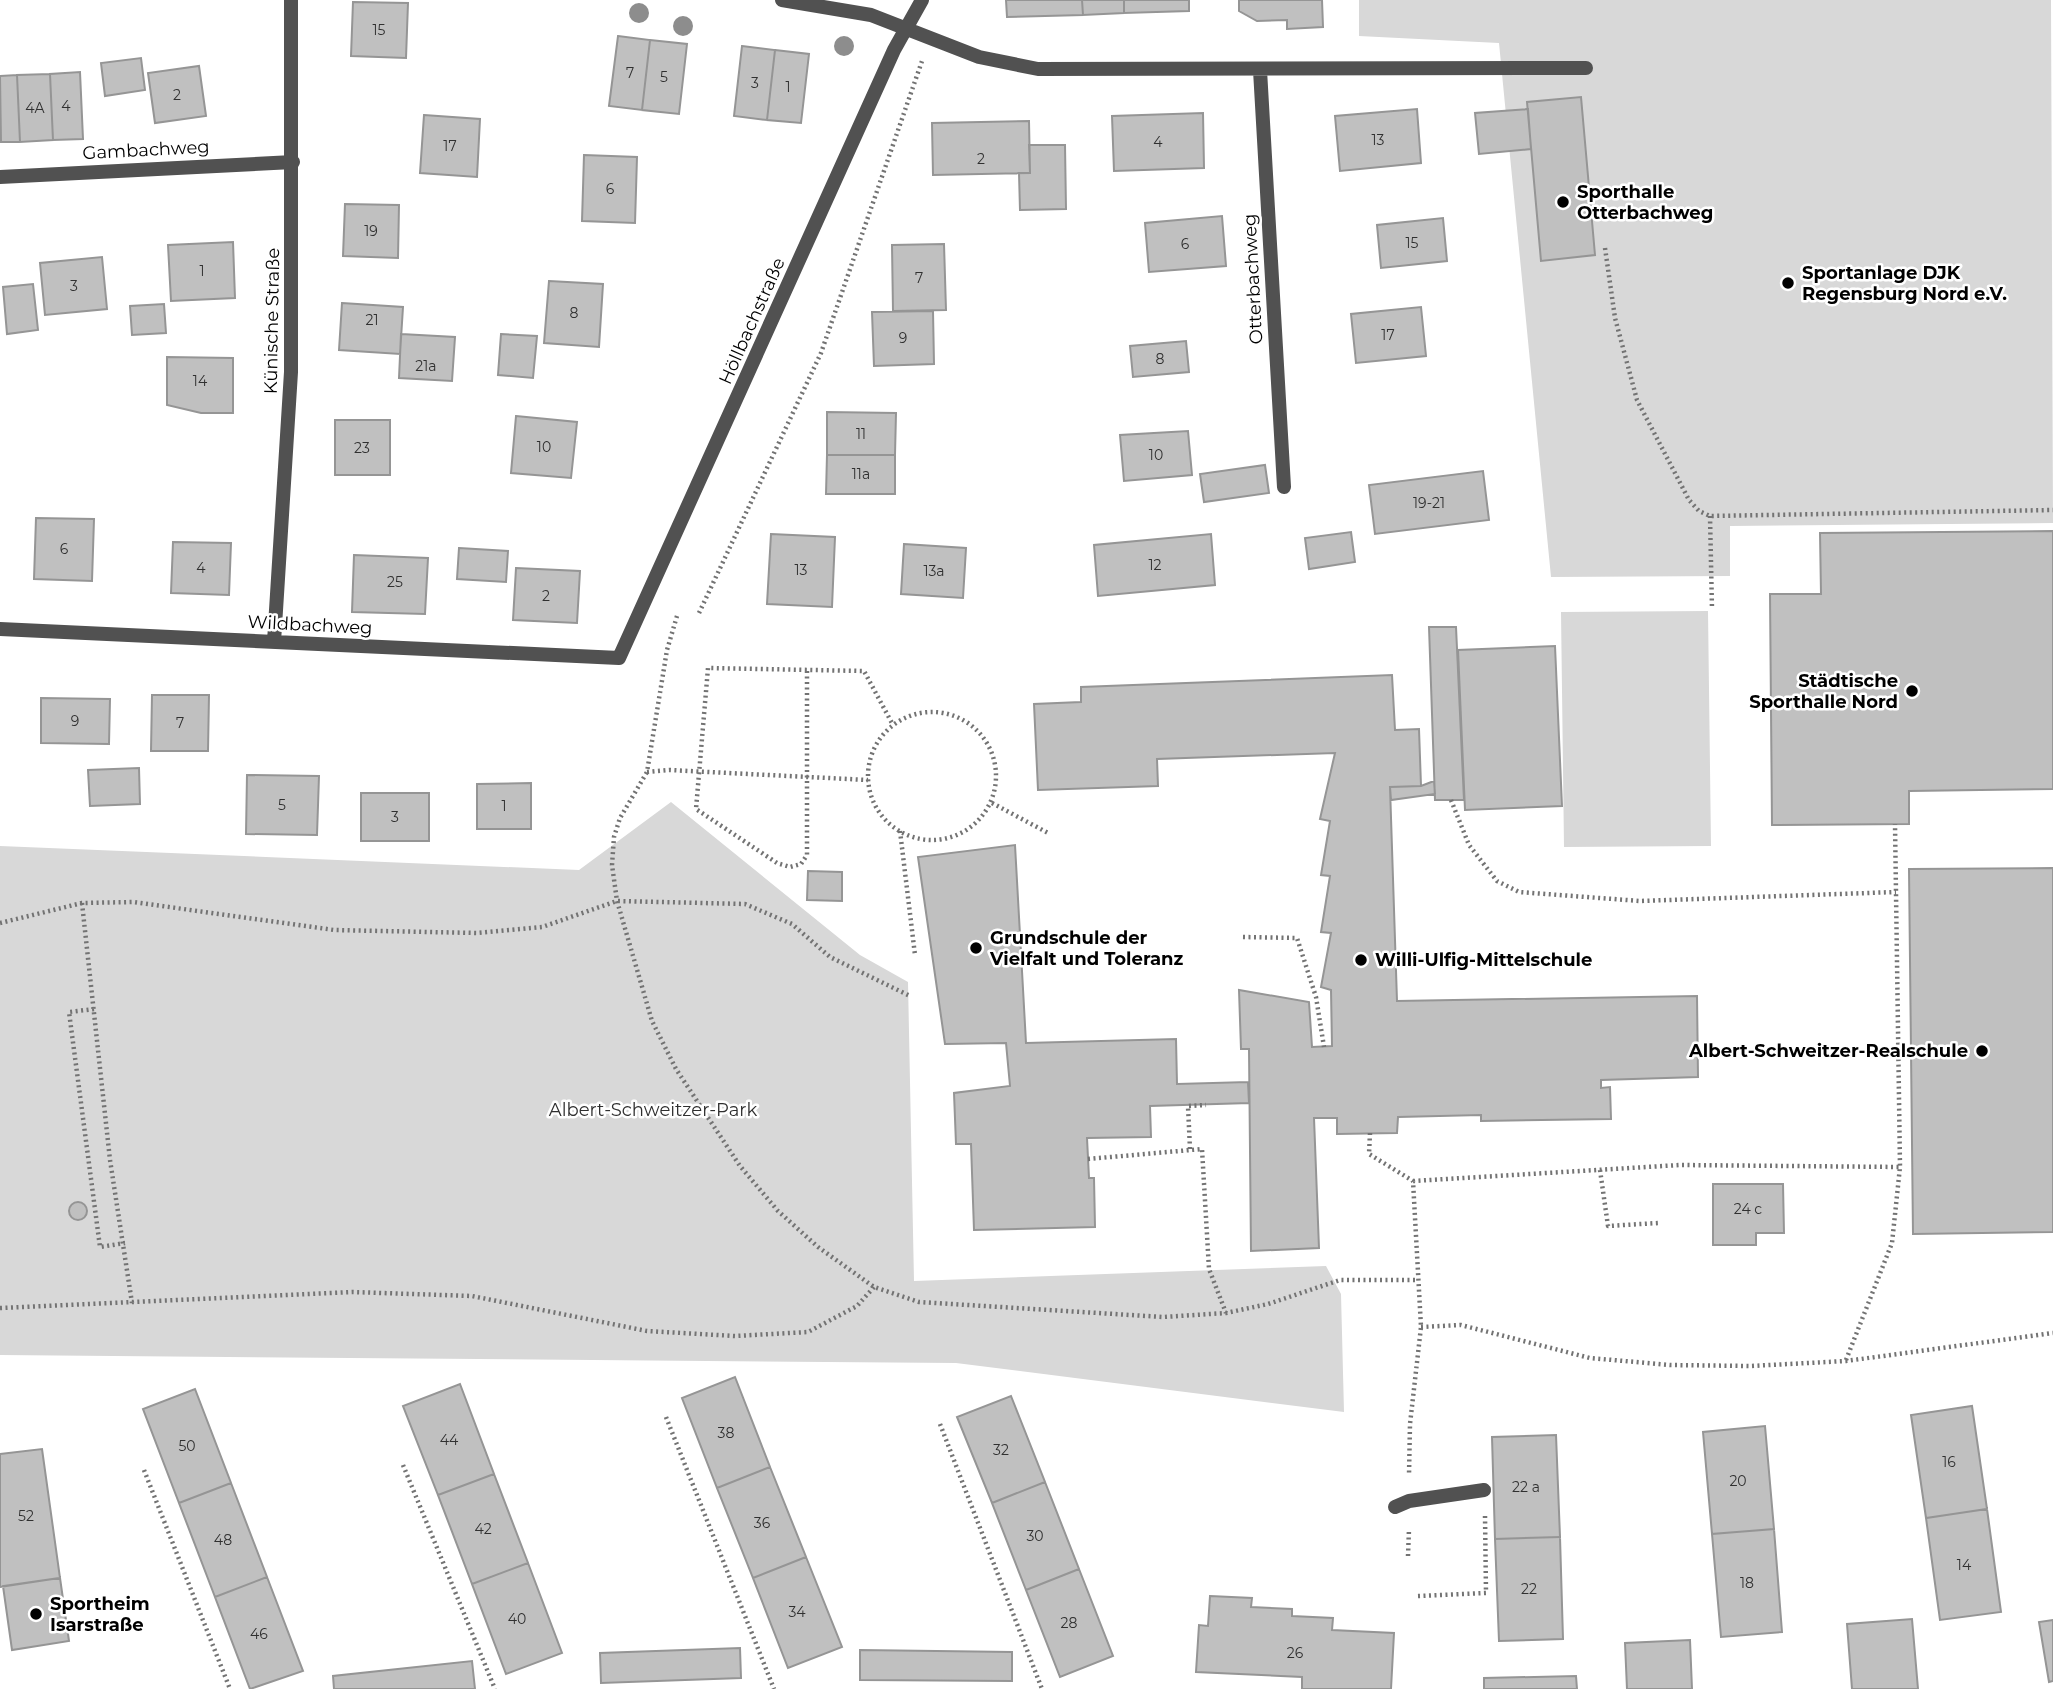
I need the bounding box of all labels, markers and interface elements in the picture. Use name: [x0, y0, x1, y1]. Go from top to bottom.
house number: 15: [373, 21, 386, 39]
house number: 7: [626, 64, 634, 82]
house number: 5: [660, 68, 668, 86]
house number: 3: [751, 74, 759, 92]
house number: 1: [785, 78, 791, 96]
house number: 2: [173, 86, 181, 104]
house number: 4: [61, 97, 71, 115]
house number: 4A: [25, 99, 46, 117]
house number: 13: [1372, 131, 1385, 149]
house number: 4: [1153, 133, 1163, 151]
street label: Gambachweg: [82, 136, 210, 164]
house number: 17: [443, 137, 457, 155]
house number: 2: [977, 150, 985, 168]
house number: 6: [606, 180, 615, 198]
place label: Sporthalle Otterbachweg: [1577, 181, 1713, 224]
marker: Sporthalle Otterbachweg: [1555, 194, 1571, 210]
street label: Otterbachweg: [1239, 213, 1267, 345]
house number: 19: [364, 222, 378, 240]
house number: 15: [1406, 234, 1419, 252]
house number: 6: [1181, 235, 1190, 253]
street label: Künische Straße: [260, 247, 284, 394]
street label: Höllbachstraße: [714, 254, 790, 388]
house number: 1: [199, 262, 205, 280]
place label: Sportanlage DJK Regensburg Nord e.V.: [1802, 262, 2007, 305]
house number: 7: [915, 269, 923, 287]
marker: Sportanlage DJK Regensburg Nord e.V.: [1780, 275, 1796, 291]
house number: 3: [70, 277, 78, 295]
house number: 8: [570, 304, 579, 322]
house number: 21: [365, 311, 379, 329]
house number: 17: [1381, 326, 1395, 344]
house number: 9: [899, 329, 907, 347]
house number: 8: [1156, 350, 1165, 368]
house number: 21a: [415, 357, 437, 375]
house number: 14: [193, 372, 208, 390]
house number: 11: [856, 425, 866, 443]
house number: 10: [537, 438, 551, 456]
house number: 23: [354, 439, 370, 457]
house number: 10: [1149, 446, 1163, 464]
house number: 11a: [852, 465, 870, 483]
house number: 19-21: [1413, 494, 1445, 512]
house number: 6: [60, 540, 69, 558]
house number: 12: [1148, 556, 1162, 574]
house number: 4: [196, 559, 206, 577]
house number: 13: [795, 561, 808, 579]
house number: 13a: [923, 562, 945, 580]
house number: 25: [387, 573, 403, 591]
house number: 2: [542, 587, 550, 605]
street label: Wildbachweg: [247, 611, 373, 639]
place label: Städtische Sporthalle Nord: [1749, 670, 1898, 713]
marker: Städtische Sporthalle Nord: [1904, 683, 1920, 699]
house number: 9: [71, 712, 79, 730]
house number: 7: [176, 714, 184, 732]
house number: 5: [278, 796, 286, 814]
house number: 1: [501, 797, 507, 815]
house number: 3: [391, 808, 399, 826]
place label: Grundschule der Vielfalt und Toleranz: [989, 927, 1183, 970]
marker: Grundschule der Vielfalt und Toleranz: [968, 940, 984, 956]
place label: Willi-Ulfig-Mittelschule: [1375, 949, 1592, 971]
marker: Willi-Ulfig-Mittelschule: [1353, 952, 1369, 968]
place label: Albert-Schweitzer-Realschule: [1688, 1040, 1968, 1062]
marker: Albert-Schweitzer-Realschule: [1974, 1043, 1990, 1059]
park label: Albert-Schweitzer-Park: [549, 1099, 757, 1121]
house number: 24 c: [1734, 1200, 1762, 1218]
house number: 38: [718, 1424, 734, 1442]
house number: 44: [440, 1431, 459, 1449]
house number: 50: [178, 1437, 196, 1455]
house number: 32: [993, 1441, 1009, 1459]
house number: 16: [1942, 1453, 1956, 1471]
house number: 20: [1729, 1472, 1747, 1490]
house number: 22 a: [1512, 1478, 1540, 1496]
house number: 52: [18, 1507, 34, 1525]
house number: 36: [754, 1514, 771, 1532]
house number: 42: [474, 1520, 492, 1538]
house number: 30: [1026, 1527, 1044, 1545]
house number: 48: [214, 1531, 232, 1549]
house number: 14: [1957, 1556, 1972, 1574]
house number: 18: [1740, 1574, 1754, 1592]
house number: 22: [1521, 1580, 1537, 1598]
place label: Sportheim Isarstraße: [50, 1593, 150, 1636]
house number: 34: [788, 1603, 806, 1621]
marker: Sportheim Isarstraße: [28, 1606, 44, 1622]
house number: 40: [508, 1610, 526, 1628]
house number: 28: [1061, 1614, 1078, 1632]
house number: 46: [250, 1625, 268, 1643]
house number: 26: [1287, 1644, 1304, 1662]

